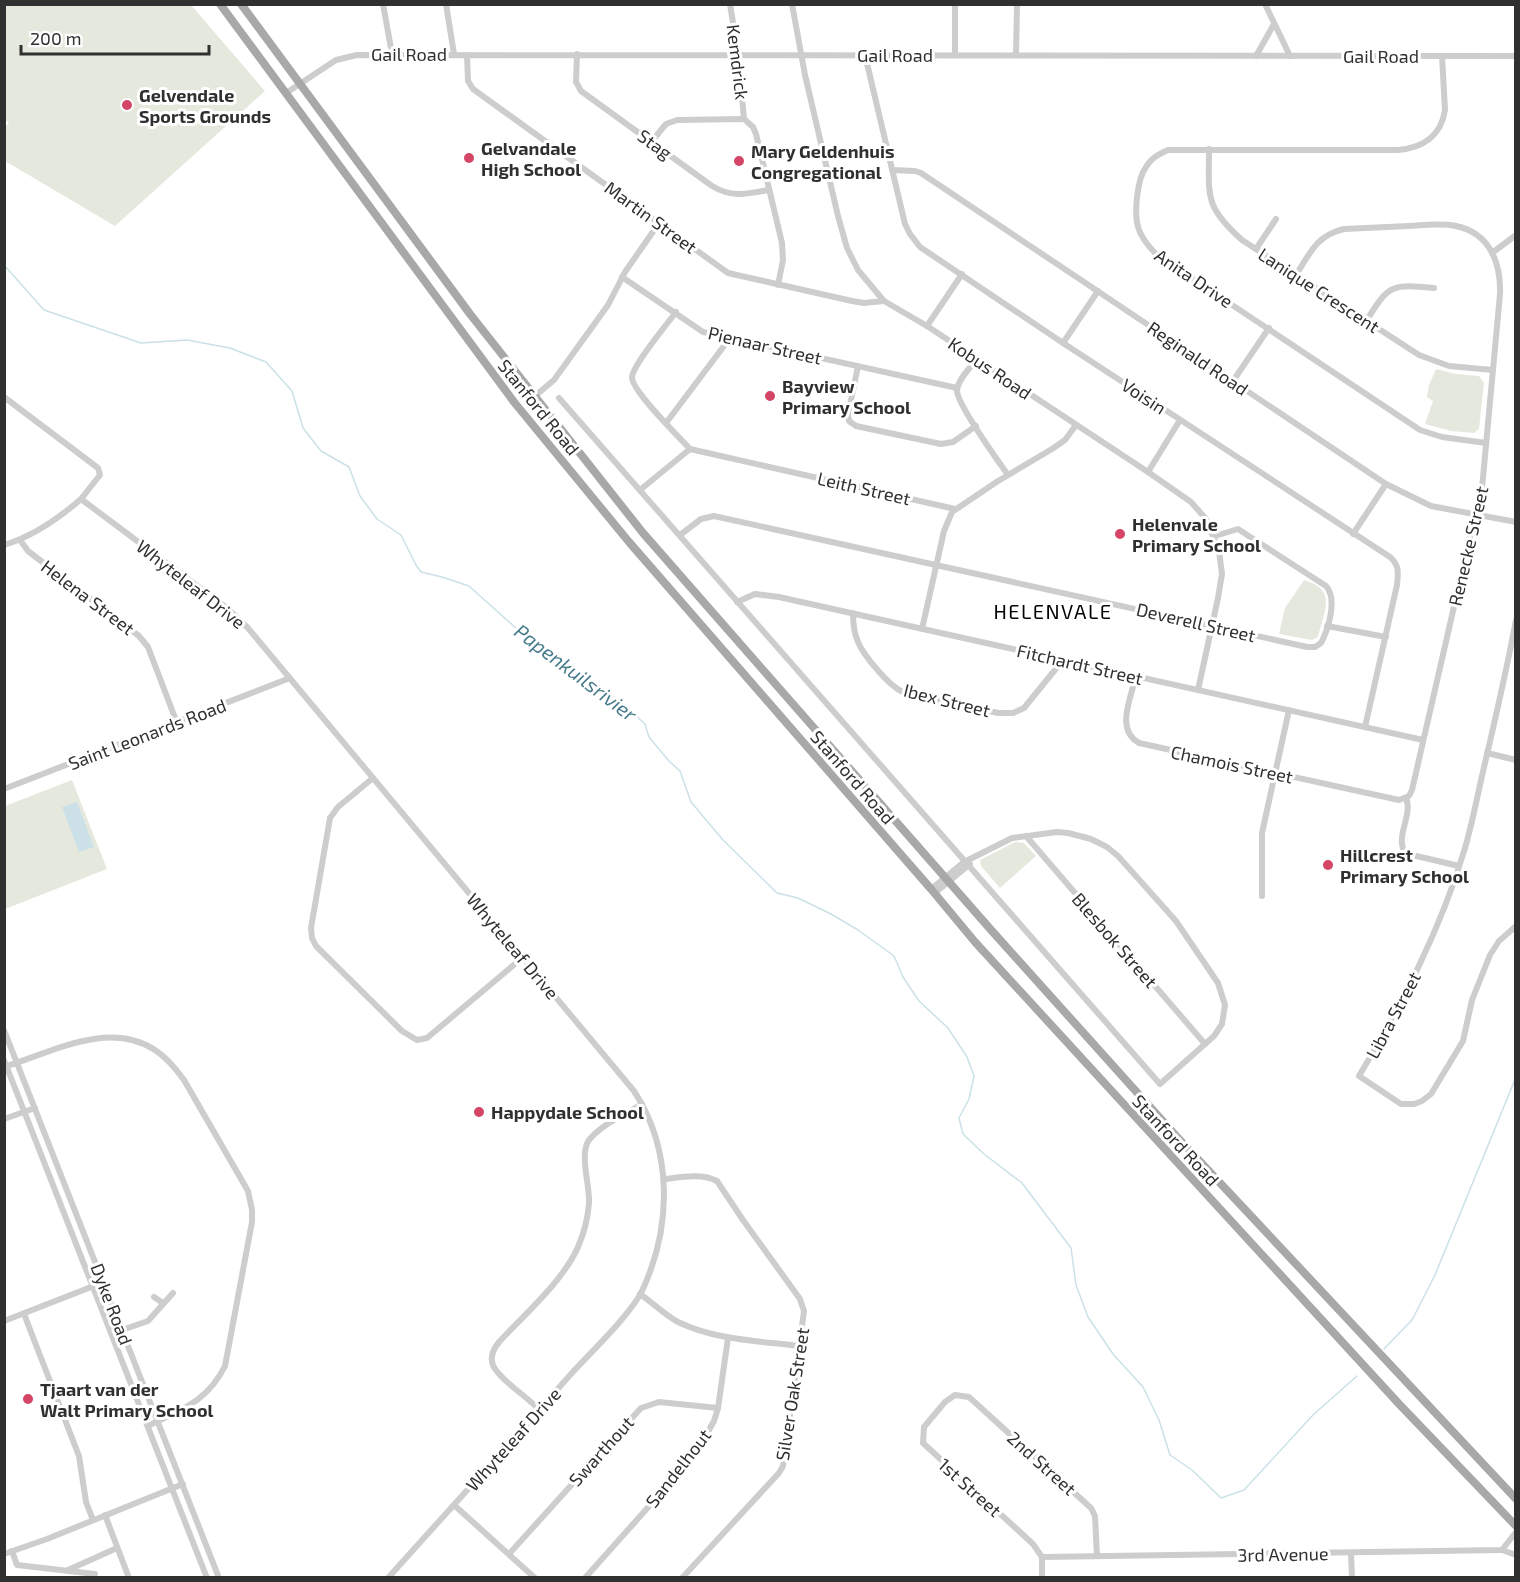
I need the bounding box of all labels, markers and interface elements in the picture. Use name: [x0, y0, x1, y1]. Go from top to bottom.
scale bar: [21, 18, 208, 56]
street label: Kemdrick: [722, 23, 754, 101]
text: 200 m: [30, 27, 82, 49]
street label: Gail Road: [371, 43, 447, 65]
street label: Gail Road: [857, 44, 933, 66]
street label: Gail Road: [1343, 45, 1419, 67]
place label: Gelvendale Sports Grounds: [139, 84, 271, 127]
marker: Gelvendale Sports Grounds: [120, 98, 134, 112]
street label: Stag: [634, 124, 676, 164]
place label: Gelvandale High School: [481, 137, 581, 180]
place label: Mary Geldenhuis Congregational: [751, 140, 895, 183]
marker: Gelvandale High School: [462, 151, 476, 165]
marker: Mary Geldenhuis Congregational: [732, 154, 746, 168]
street label: Martin Street: [601, 176, 702, 258]
street label: Lanique Crescent: [1254, 243, 1384, 337]
street label: Anita Drive: [1151, 244, 1237, 312]
street label: Reginald Road: [1143, 316, 1253, 400]
street label: Pienaar Street: [706, 321, 824, 369]
street label: Kobus Road: [944, 332, 1036, 404]
street label: Stanford Road: [494, 355, 584, 459]
street label: Voisin: [1117, 373, 1171, 419]
place label: Bayview Primary School: [782, 375, 911, 418]
marker: Bayview Primary School: [763, 389, 777, 403]
street label: Leith Street: [815, 467, 913, 509]
street label: Renecke Street: [1444, 484, 1492, 608]
place label: Helenvale Primary School: [1132, 513, 1261, 556]
marker: Helenvale Primary School: [1113, 527, 1127, 541]
street label: Whyteleaf Drive: [132, 535, 250, 633]
street label: Helena Street: [37, 555, 139, 639]
street label: Deverell Street: [1134, 598, 1258, 646]
district label: HELENVALE: [993, 599, 1113, 623]
water label: Papenkuilsrivier: [510, 618, 643, 726]
street label: Fitchardt Street: [1015, 639, 1145, 689]
street label: Ibex Street: [902, 679, 993, 721]
street label: Saint Leonards Road: [65, 694, 229, 774]
street label: Stanford Road: [806, 726, 900, 828]
street label: Chamois Street: [1169, 740, 1295, 788]
place label: Hillcrest Primary School: [1340, 844, 1469, 887]
marker: Hillcrest Primary School: [1321, 858, 1335, 872]
street label: Whyteleaf Drive: [462, 888, 564, 1004]
street label: Blesbok Street: [1068, 888, 1162, 992]
street label: Libra Street: [1361, 968, 1425, 1062]
street label: Stanford Road: [1128, 1090, 1224, 1190]
place label: Happydale School: [491, 1101, 644, 1123]
marker: Happydale School: [472, 1105, 486, 1119]
street label: Dyke Road: [86, 1260, 138, 1348]
street label: Silver Oak Street: [771, 1326, 813, 1462]
place label: Tjaart van der Walt Primary School: [40, 1378, 214, 1421]
street label: Whyteleaf Drive: [461, 1383, 565, 1495]
marker: Tjaart van der Walt Primary School: [21, 1392, 35, 1406]
street label: Swarthout: [564, 1411, 638, 1491]
street label: Sandelhout: [641, 1424, 716, 1512]
street label: 2nd Street: [1003, 1426, 1081, 1500]
street label: 1st Street: [934, 1453, 1006, 1521]
street label: 3rd Avenue: [1237, 1542, 1329, 1566]

